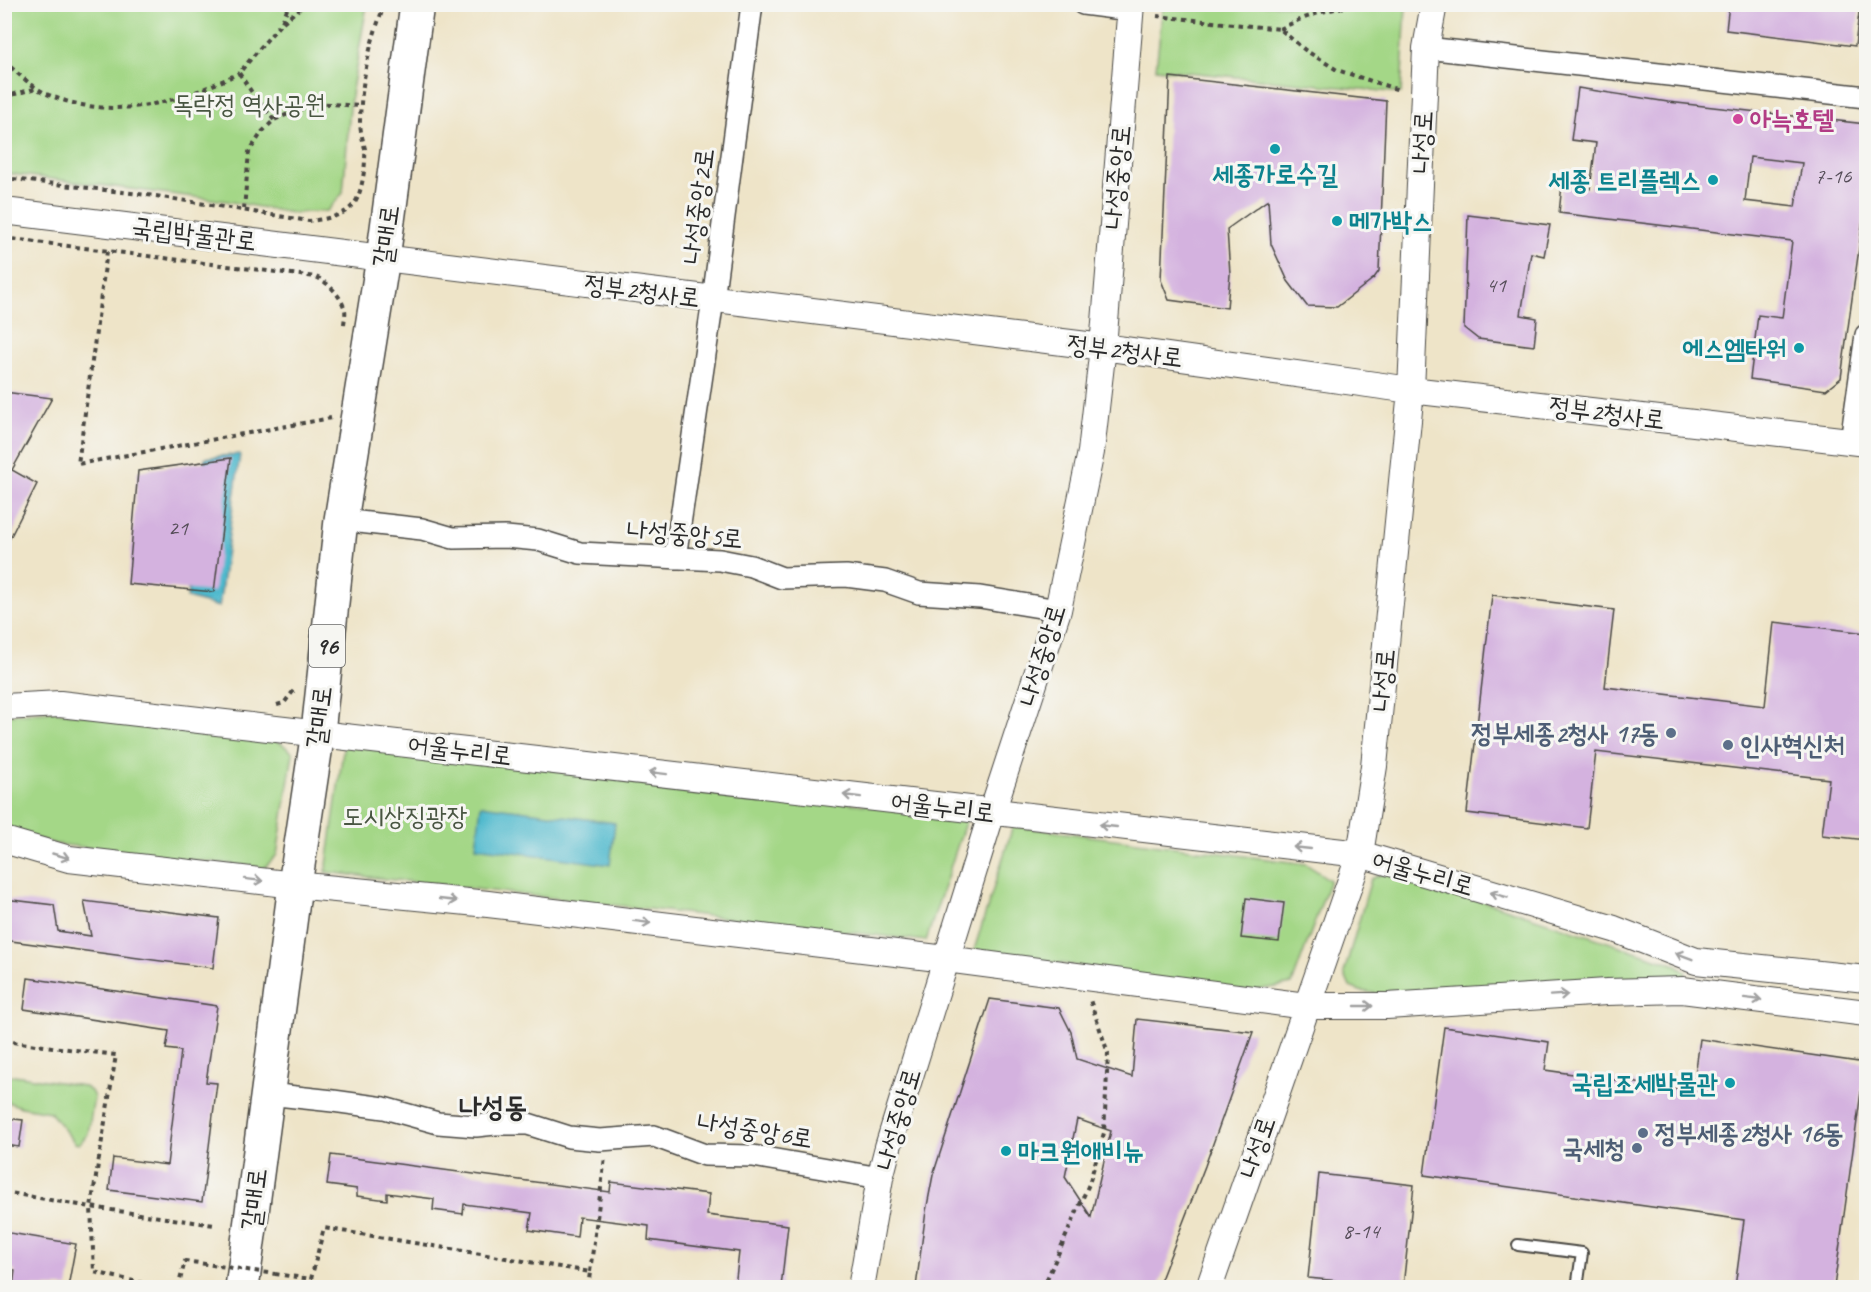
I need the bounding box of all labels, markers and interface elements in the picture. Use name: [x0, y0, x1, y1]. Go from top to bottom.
park label: 독락정 역사공원: [173, 88, 325, 121]
place label: 아늑호텔: [1750, 103, 1835, 136]
street label: 나성로: [1404, 110, 1440, 174]
marker: 아늑호텔: [1731, 112, 1745, 126]
street label: 나성중앙로: [1096, 123, 1138, 231]
marker: 세종가로수길: [1268, 142, 1282, 156]
street label: 나성중앙2로: [675, 146, 721, 266]
place label: 세종가로수길: [1212, 158, 1338, 191]
house number: 7-16: [1815, 162, 1853, 190]
place label: 세종 트리플렉스: [1548, 164, 1701, 197]
marker: 세종 트리플렉스: [1706, 173, 1720, 187]
street label: 갈매로: [365, 203, 407, 269]
place label: 메가박스: [1349, 205, 1433, 238]
street label: 국립박물관로: [130, 210, 258, 258]
marker: 메가박스: [1330, 214, 1344, 228]
street label: 정부2청사로: [582, 268, 702, 314]
house number: 41: [1486, 271, 1507, 299]
street label: 정부2청사로: [1065, 328, 1185, 374]
place label: 에스엠타워: [1682, 332, 1787, 365]
marker: 에스엠타워: [1792, 341, 1806, 355]
street label: 정부2청사로: [1547, 390, 1667, 436]
street label: 나성중앙5로: [626, 512, 744, 556]
house number: 21: [168, 514, 189, 542]
street label: 나성중앙로: [1011, 600, 1073, 710]
road number: 96: [309, 625, 345, 667]
street label: 나성로: [1364, 647, 1402, 713]
street label: 갈매로: [299, 684, 339, 750]
place label: 정부세종2청사 17동: [1471, 717, 1659, 750]
marker: 정부세종2청사 17동: [1664, 726, 1678, 740]
street label: 어울누리로: [406, 727, 514, 773]
place label: 인사혁신처: [1740, 729, 1845, 762]
marker: 인사혁신처: [1721, 738, 1735, 752]
one-way arrow: [649, 768, 669, 779]
street label: 어울누리로: [889, 784, 997, 830]
one-way arrow: [843, 790, 862, 801]
park label: 도시상징광장: [342, 800, 468, 833]
one-way arrow: [1099, 820, 1119, 831]
one-way arrow: [1293, 842, 1312, 853]
street label: 어울누리로: [1368, 843, 1478, 903]
one-way arrow: [51, 851, 70, 862]
one-way arrow: [244, 875, 263, 886]
one-way arrow: [1490, 889, 1509, 900]
one-way arrow: [438, 895, 457, 906]
one-way arrow: [631, 917, 651, 928]
one-way arrow: [1675, 950, 1694, 961]
one-way arrow: [1548, 990, 1568, 1001]
one-way arrow: [1743, 994, 1762, 1005]
one-way arrow: [1354, 1000, 1374, 1012]
street label: 나성중앙로: [868, 1064, 928, 1174]
place label: 국립조세박물관: [1572, 1067, 1718, 1100]
marker: 국립조세박물관: [1723, 1076, 1737, 1090]
district label: 나성동: [459, 1089, 527, 1124]
street label: 나성중앙6로: [695, 1105, 815, 1155]
street label: 나성로: [1231, 1112, 1283, 1182]
place label: 정부세종2청사 16동: [1655, 1117, 1843, 1150]
marker: 정부세종2청사 16동: [1636, 1126, 1650, 1140]
place label: 국세청: [1562, 1132, 1625, 1165]
place label: 마크원애비뉴: [1018, 1135, 1144, 1168]
marker: 국세청: [1630, 1141, 1644, 1155]
marker: 마크원애비뉴: [999, 1144, 1013, 1158]
street label: 갈매로: [234, 1166, 274, 1232]
house number: 8-14: [1343, 1217, 1382, 1245]

